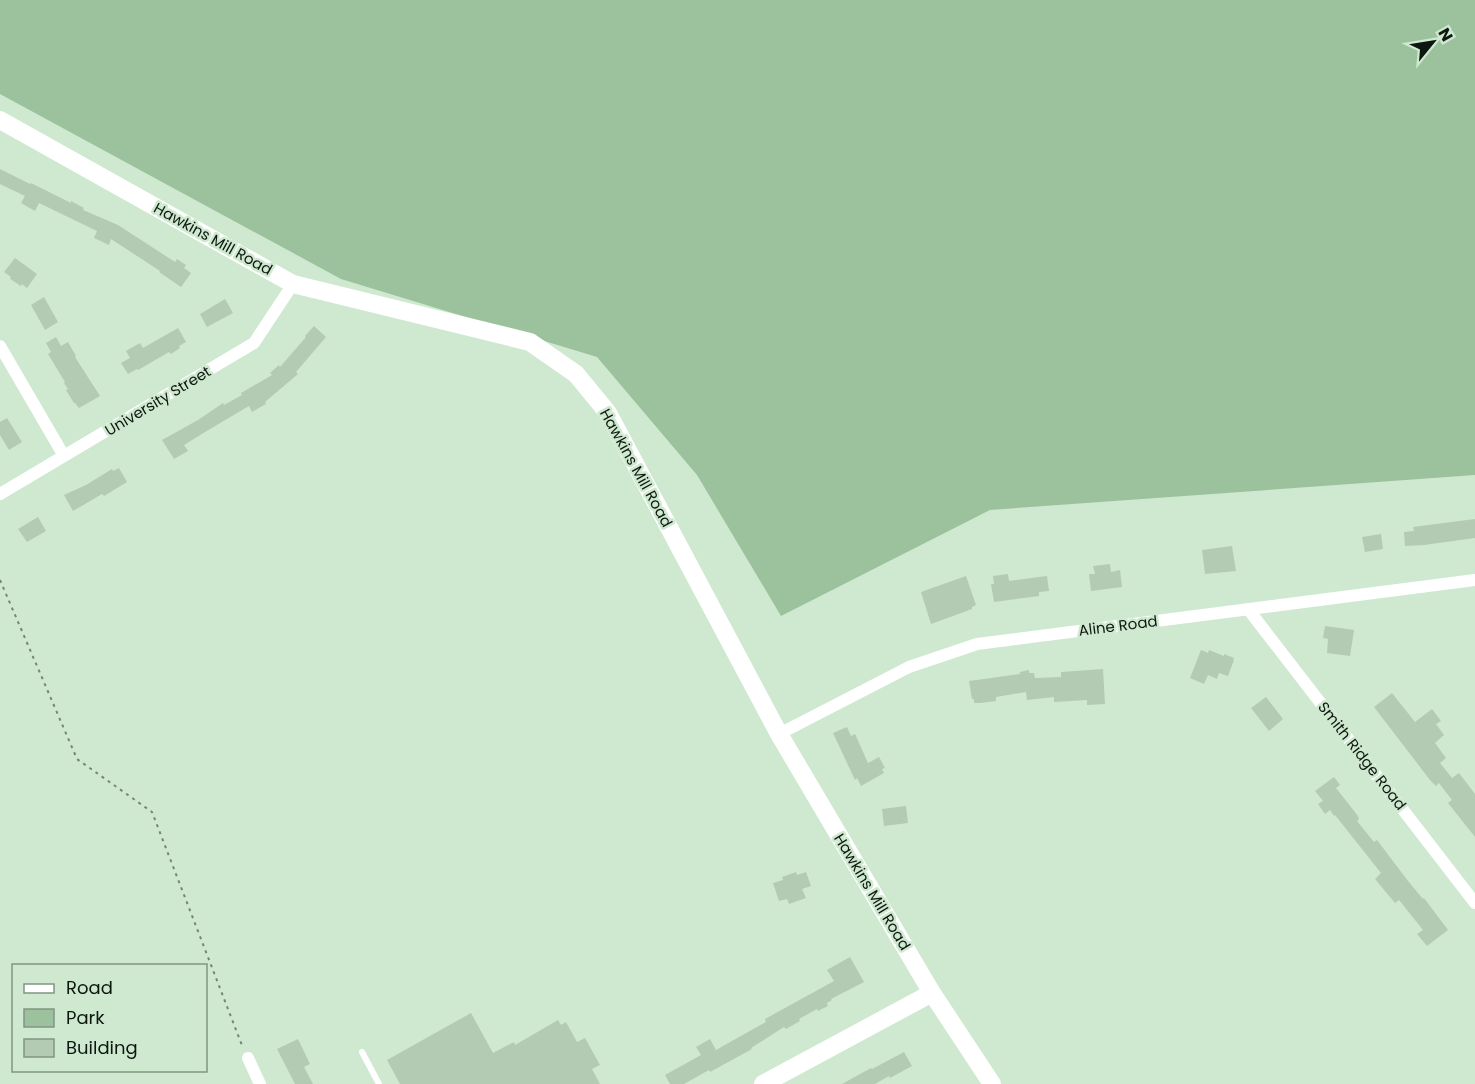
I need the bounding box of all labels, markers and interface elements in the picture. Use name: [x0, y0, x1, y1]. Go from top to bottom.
north arrow: [1403, 12, 1463, 72]
text: N: [1433, 24, 1459, 46]
street label: Hawkins Mill Road: [150, 197, 276, 280]
street label: University Street: [101, 361, 215, 440]
street label: Hawkins Mill Road: [595, 405, 678, 531]
street label: Aline Road: [1077, 610, 1159, 641]
street label: Smith Ridge Road: [1313, 697, 1411, 814]
street label: Hawkins Mill Road: [829, 829, 916, 954]
legend: [12, 964, 207, 1072]
text: Road: [66, 975, 113, 1000]
text: Park: [66, 1005, 105, 1030]
text: Building: [66, 1035, 138, 1060]

